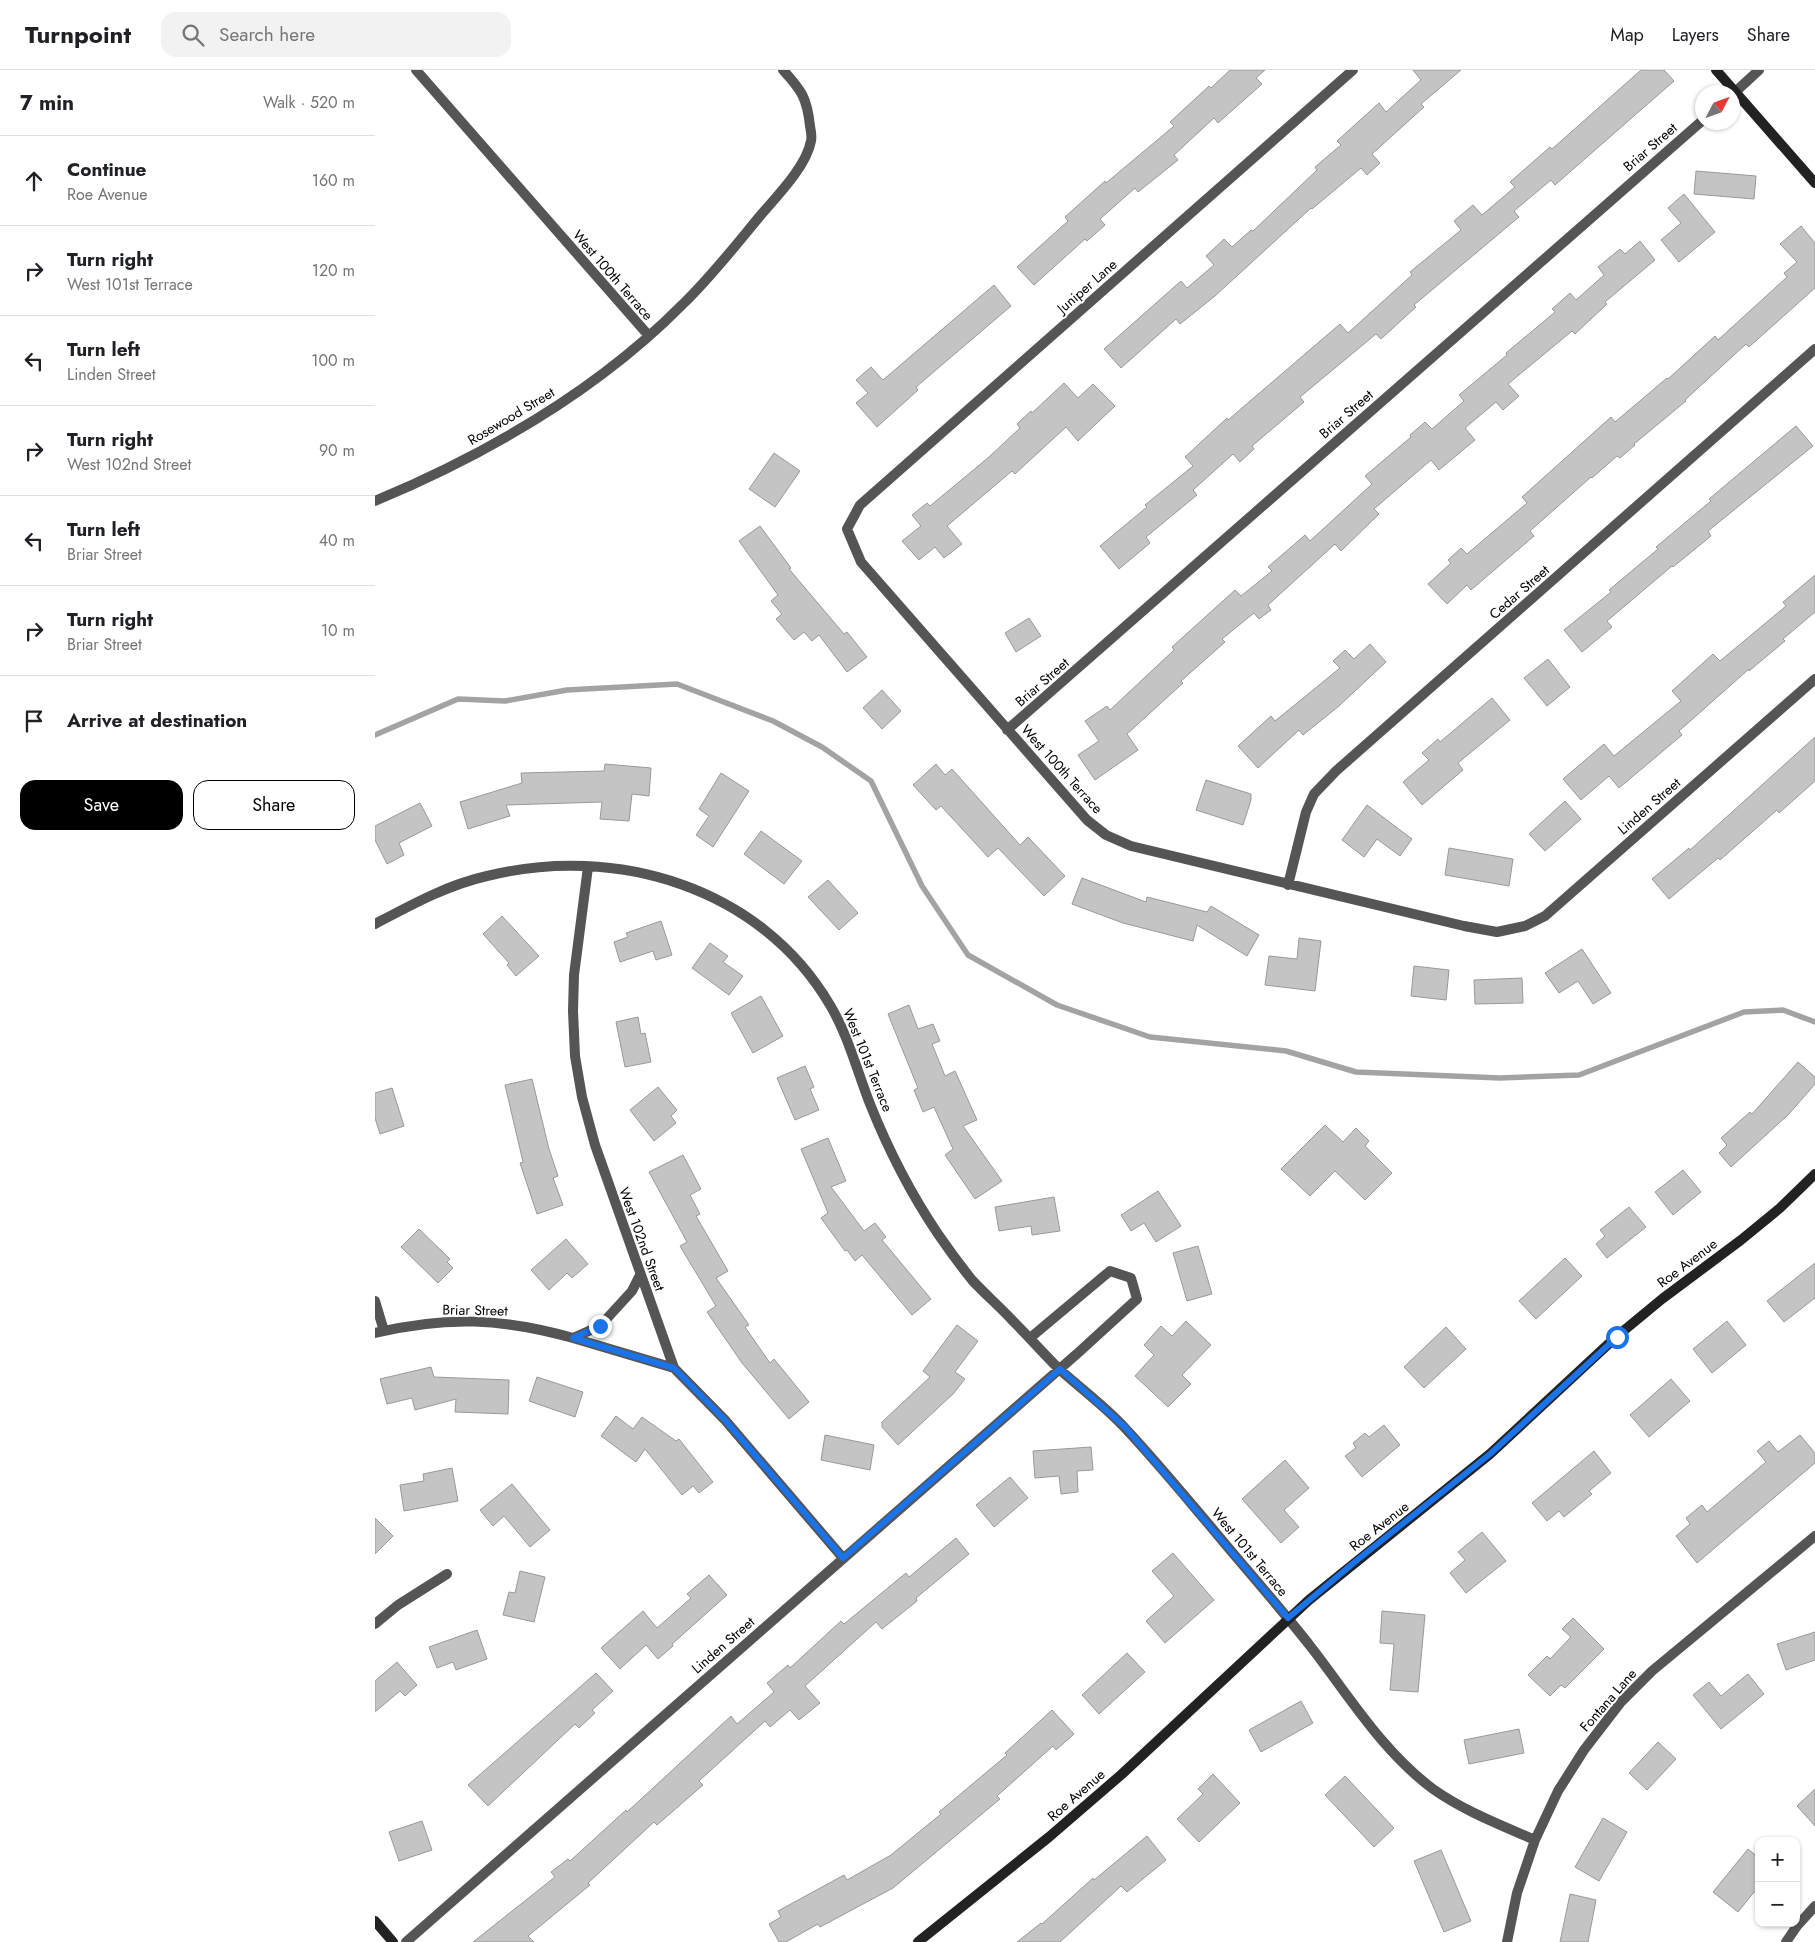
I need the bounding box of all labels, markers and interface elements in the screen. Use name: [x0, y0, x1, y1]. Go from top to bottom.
search box: [161, 12, 511, 57]
text: Turnpoint: [25, 17, 131, 52]
icon: search: [179, 21, 207, 49]
text: Search here: [219, 21, 315, 48]
text: Map: [1610, 22, 1644, 48]
text: Layers: [1672, 22, 1719, 48]
text: Share: [1747, 22, 1790, 48]
north arrow: [1695, 85, 1740, 130]
text: 7 min: [20, 88, 74, 118]
text: Walk · 520 m: [263, 91, 355, 114]
street label: Briar Street: [1619, 118, 1682, 176]
text: Continue: [67, 156, 146, 183]
icon: ahead: [20, 167, 48, 195]
text: 160 m: [312, 169, 355, 192]
text: Roe Avenue: [67, 183, 148, 206]
street label: West 100th Terrace: [568, 226, 658, 324]
text: Turn right: [67, 246, 153, 273]
street label: Juniper Lane: [1051, 254, 1121, 319]
icon: right: [20, 257, 48, 285]
text: 120 m: [312, 259, 355, 282]
text: West 101st Terrace: [67, 273, 193, 296]
text: Turn left: [67, 336, 140, 363]
icon: left: [20, 347, 48, 375]
text: 100 m: [311, 349, 355, 372]
text: Linden Street: [67, 363, 156, 386]
street label: Rosewood Street: [464, 382, 559, 450]
street label: Briar Street: [1315, 385, 1378, 443]
text: Turn right: [67, 426, 153, 453]
icon: right: [20, 437, 48, 465]
text: 90 m: [319, 439, 355, 462]
text: West 102nd Street: [67, 453, 191, 476]
text: Turn left: [67, 516, 140, 543]
icon: left: [20, 527, 48, 555]
text: 40 m: [319, 529, 355, 552]
text: Briar Street: [67, 543, 142, 566]
street label: Cedar Street: [1485, 560, 1554, 624]
text: Turn right: [67, 606, 153, 633]
icon: right: [20, 617, 48, 645]
text: 10 m: [321, 619, 355, 642]
text: Briar Street: [67, 633, 142, 656]
street label: Briar Street: [1011, 653, 1074, 711]
icon: arrive: [20, 707, 48, 735]
text: Arrive at destination: [67, 707, 247, 734]
street label: West 100th Terrace: [1017, 720, 1107, 818]
street label: Linden Street: [1613, 773, 1685, 839]
button: Save: [20, 780, 183, 830]
button: Share: [193, 780, 355, 830]
street label: West 101st Terrace: [838, 1005, 898, 1115]
street label: West 102nd Street: [614, 1184, 670, 1294]
street label: Roe Avenue: [1653, 1234, 1721, 1292]
street label: Briar Street: [442, 1299, 509, 1321]
route end: [589, 1315, 612, 1338]
route start: [1606, 1326, 1629, 1349]
street label: Roe Avenue: [1345, 1496, 1413, 1556]
street label: West 101st Terrace: [1207, 1503, 1293, 1601]
street label: Linden Street: [687, 1612, 759, 1678]
street label: Fontana Lane: [1575, 1664, 1641, 1736]
street label: Roe Avenue: [1043, 1764, 1109, 1826]
map controls: [1755, 1837, 1800, 1927]
button: +: [1755, 1837, 1800, 1882]
button: −: [1755, 1882, 1800, 1927]

